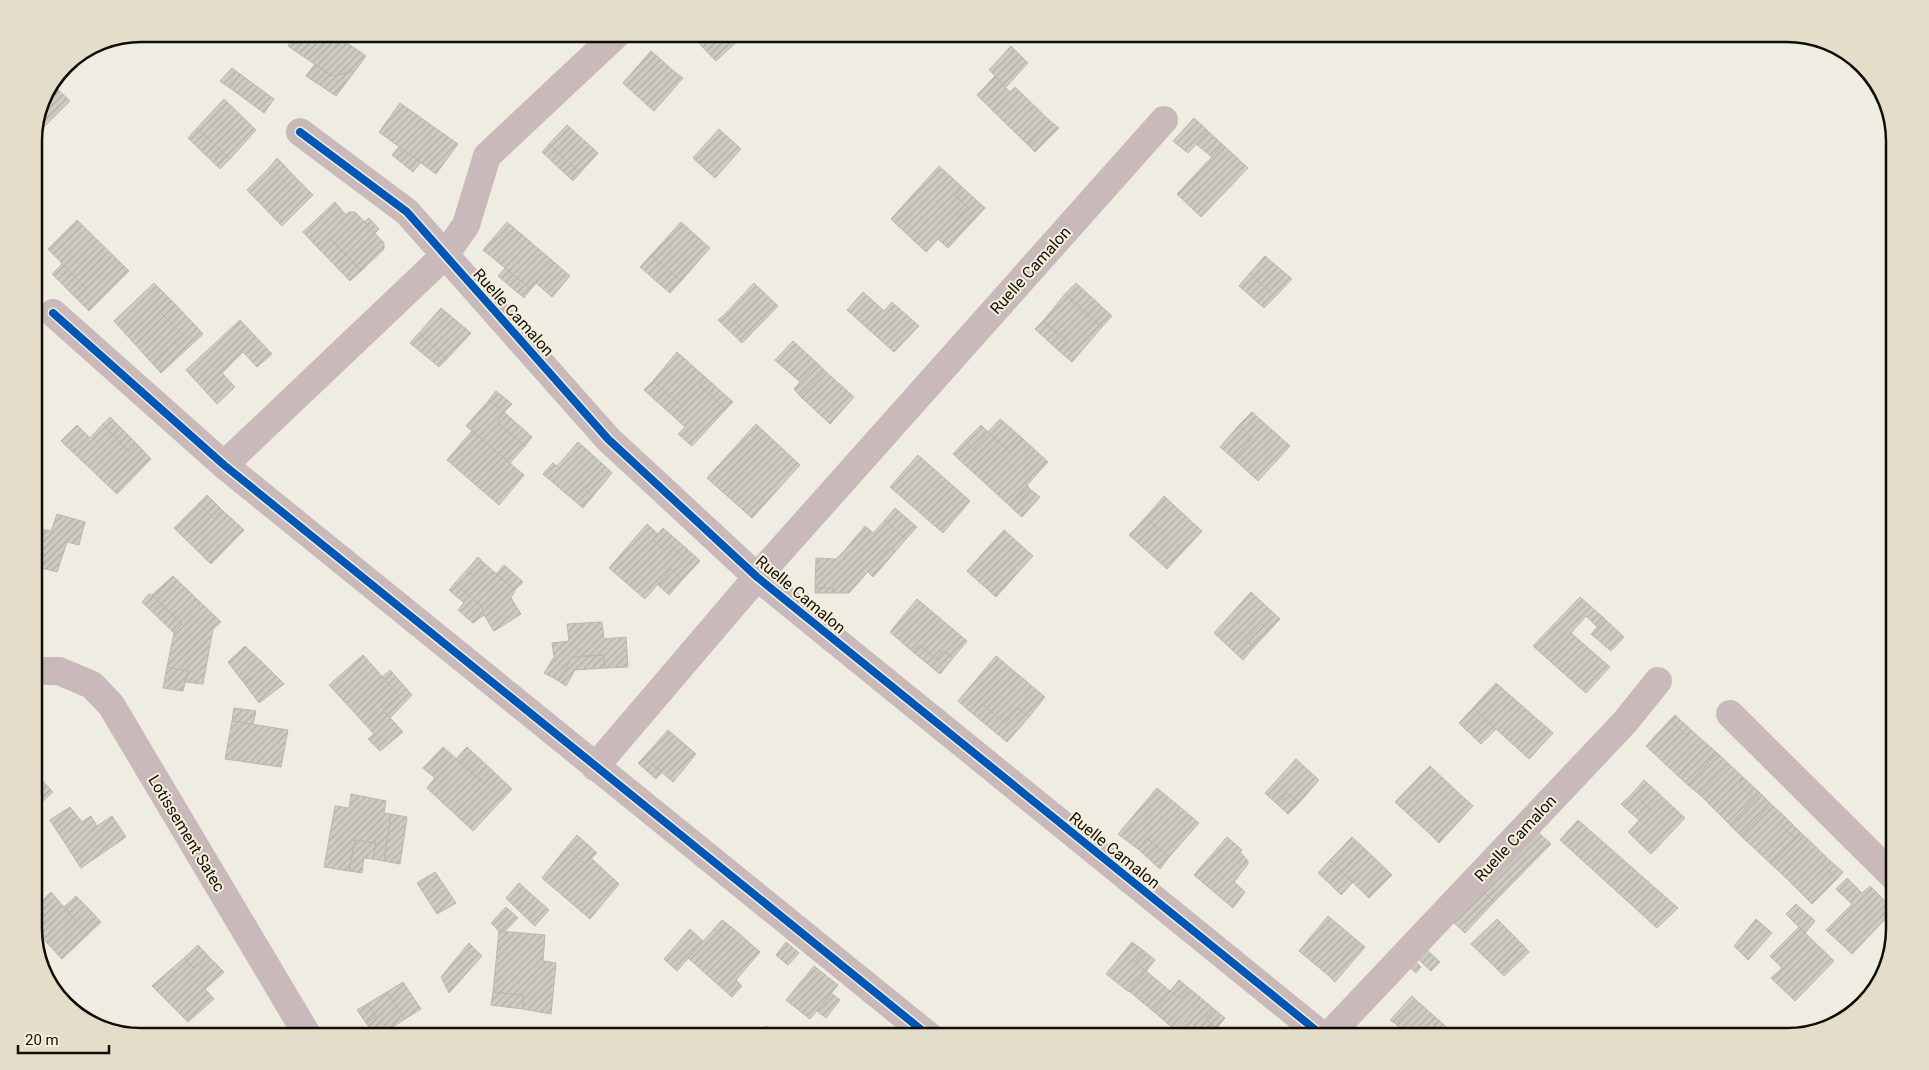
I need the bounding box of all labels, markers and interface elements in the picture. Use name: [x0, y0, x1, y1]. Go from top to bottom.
street label: Ruelle Camalon: [986, 223, 1075, 318]
street label: Ruelle Camalon: [469, 265, 558, 360]
street label: Ruelle Camalon: [752, 551, 849, 637]
street label: Lotissement Satec: [144, 771, 229, 895]
street label: Ruelle Camalon: [1471, 791, 1560, 885]
street label: Ruelle Camalon: [1066, 808, 1164, 893]
scale bar: [18, 1022, 109, 1054]
text: 20 m: [25, 1031, 59, 1049]

